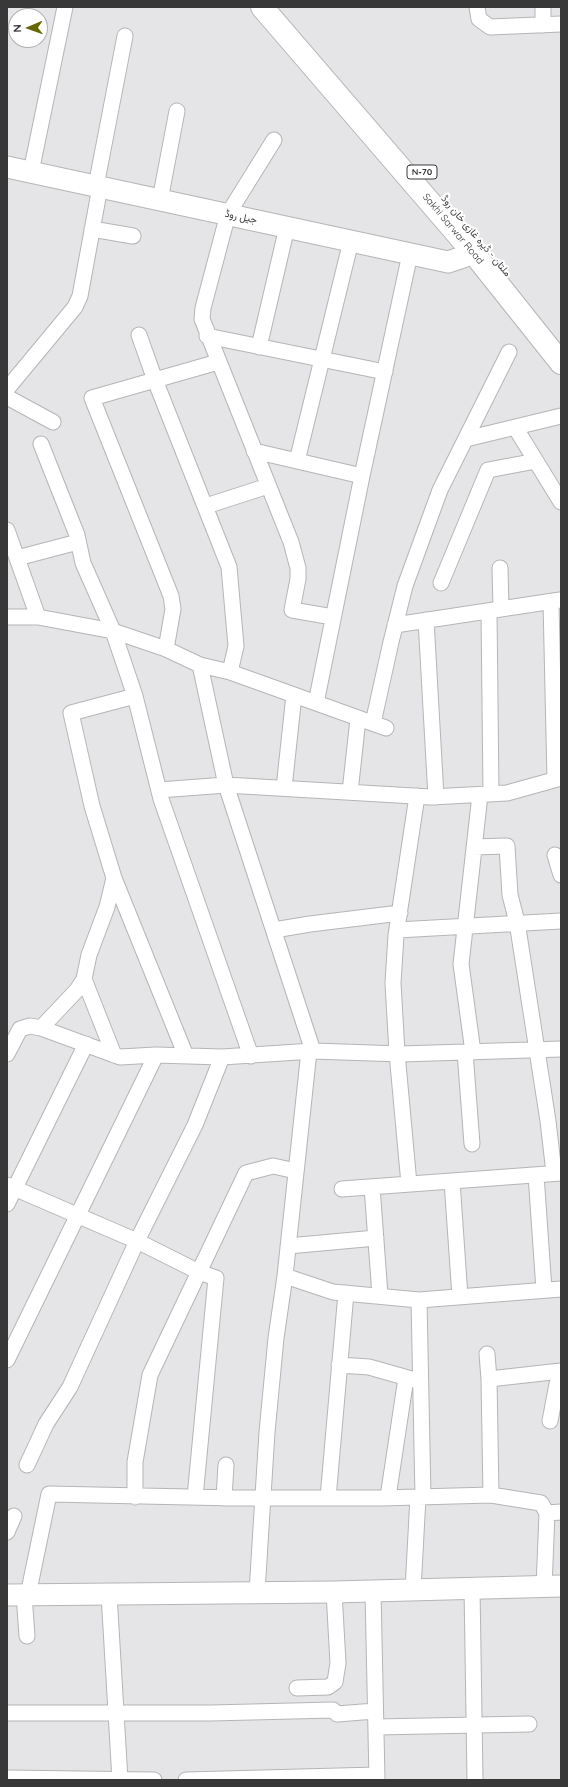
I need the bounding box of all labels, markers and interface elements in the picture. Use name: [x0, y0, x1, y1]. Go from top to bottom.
north arrow: [8, 8, 48, 48]
text: N: [10, 24, 24, 33]
road number: N-70: [407, 165, 437, 179]
street label: Sakhi Sarwar Road: [420, 191, 486, 267]
street label: ملتان - ڈیرہ غازی خان روڈ: [439, 193, 513, 279]
street label: جیل روڈ: [224, 208, 258, 226]

